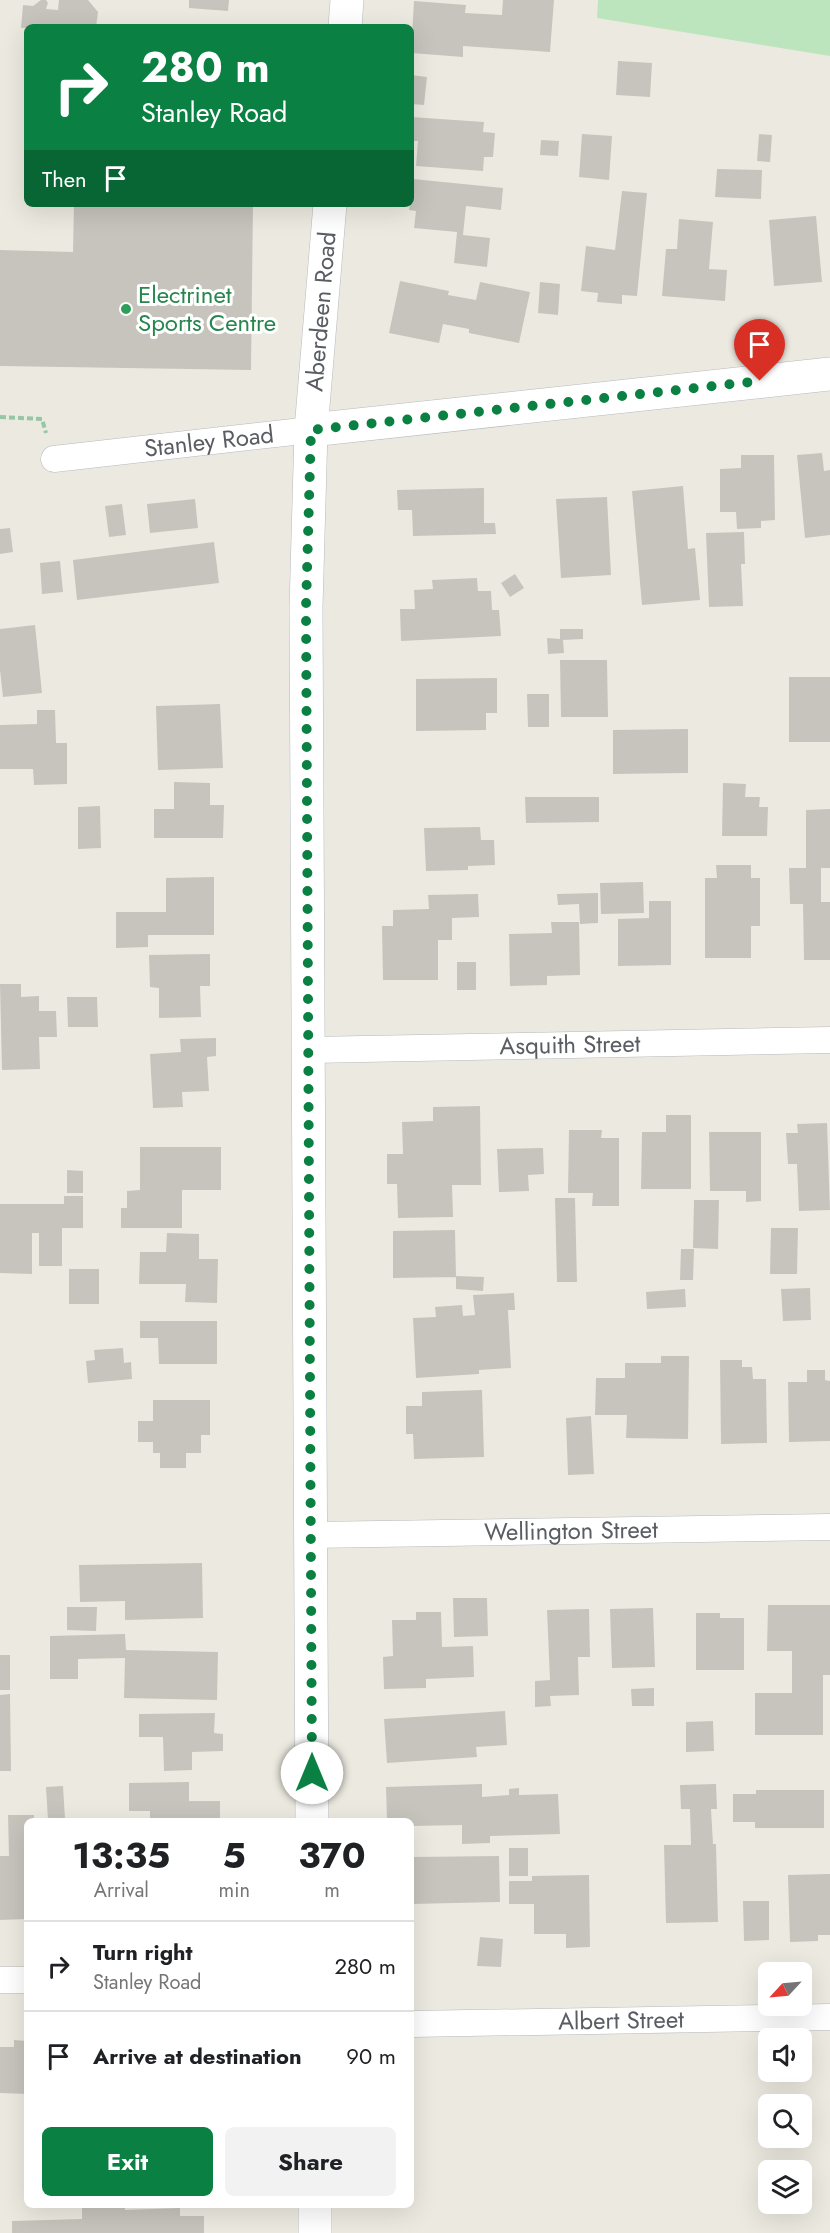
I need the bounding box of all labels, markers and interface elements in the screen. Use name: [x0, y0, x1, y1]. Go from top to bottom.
text: 280 m: [141, 37, 270, 98]
icon: right: [42, 48, 120, 126]
text: Stanley Road: [141, 93, 287, 132]
icon: arrive: [99, 162, 132, 195]
text: Then: [42, 163, 87, 195]
street label: Aberdeen Road: [296, 230, 345, 393]
place label: Electrinet Sports Centre: [138, 277, 276, 340]
marker: Electrinet Sports Centre: [119, 302, 133, 316]
pin: [734, 319, 785, 381]
icon: arrive: [743, 328, 776, 361]
street label: Stanley Road: [142, 416, 276, 466]
street label: Asquith Street: [499, 1026, 641, 1063]
street label: Wellington Street: [484, 1512, 658, 1549]
position arrow: [280, 1741, 344, 1805]
text: 13:35: [72, 1829, 170, 1881]
text: 5: [223, 1829, 246, 1881]
text: 370: [298, 1829, 366, 1881]
text: Arrival: [94, 1876, 149, 1905]
text: min: [219, 1876, 250, 1905]
text: m: [324, 1876, 340, 1905]
text: Turn right: [93, 1936, 193, 1968]
icon: right: [42, 1950, 75, 1983]
text: 280 m: [335, 1950, 396, 1982]
north arrow: [758, 1962, 812, 2016]
map controls: [758, 1962, 812, 2214]
text: Stanley Road: [93, 1968, 201, 1997]
street label: Albert Street: [558, 2001, 684, 2039]
button: sound: [758, 2028, 812, 2082]
icon: arrive: [42, 2040, 75, 2073]
text: Arrive at destination: [93, 2040, 302, 2072]
text: 90 m: [346, 2040, 396, 2072]
button: search: [758, 2094, 812, 2148]
button: Exit: [42, 2127, 213, 2196]
button: Share: [225, 2127, 396, 2196]
button: layers: [758, 2160, 812, 2214]

